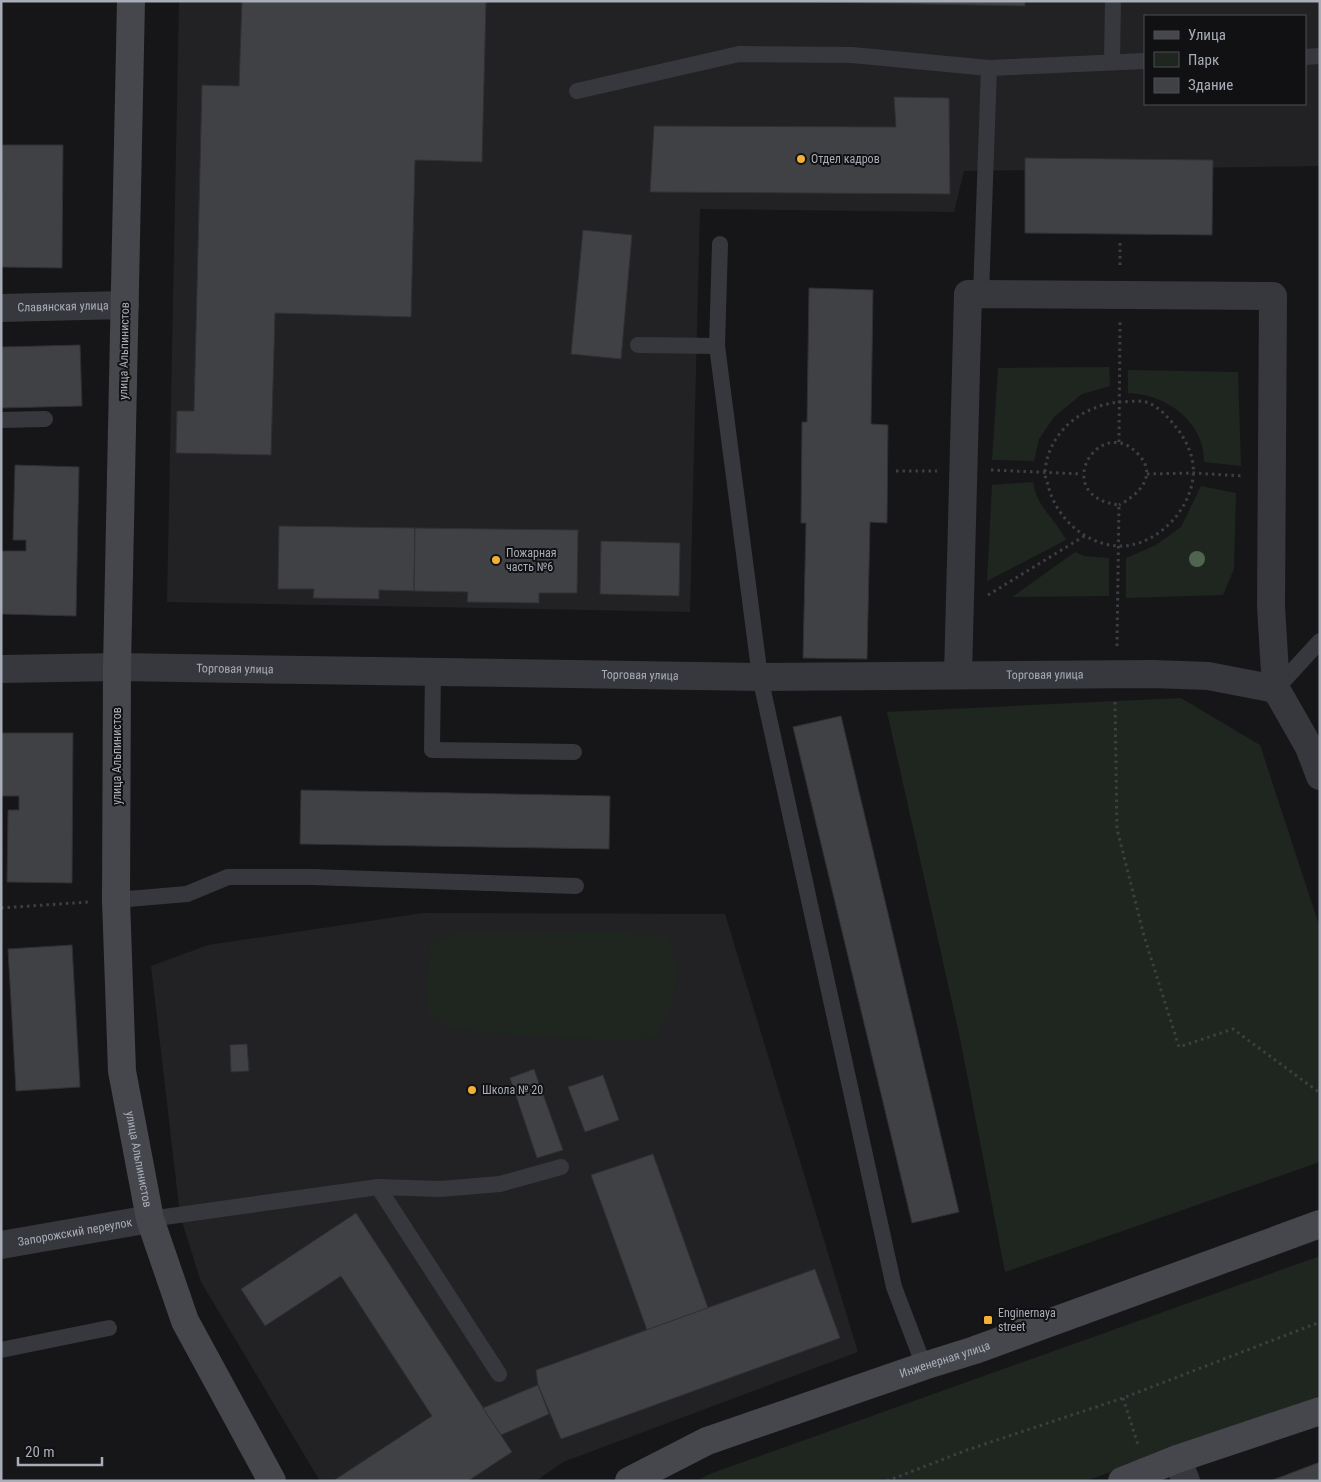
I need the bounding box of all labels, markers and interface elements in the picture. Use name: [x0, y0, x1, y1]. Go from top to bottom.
legend: [1144, 15, 1306, 105]
text: Улица: [1188, 26, 1226, 44]
text: Парк: [1188, 51, 1219, 69]
text: Здание: [1188, 76, 1233, 94]
place label: Отдел кадров: [811, 152, 880, 166]
marker: Отдел кадров: [795, 153, 807, 165]
street label: Славянская улица: [17, 298, 109, 315]
street label: улица Альпинистов: [116, 302, 132, 400]
place label: Пожарная часть №6: [506, 546, 557, 574]
marker: Пожарная часть №6: [490, 554, 502, 566]
street label: Торговая улица: [196, 661, 274, 676]
street label: Торговая улица: [601, 668, 679, 683]
street label: Торговая улица: [1006, 668, 1084, 682]
street label: улица Альпинистов: [110, 707, 124, 805]
place label: Школа № 20: [482, 1083, 543, 1097]
marker: Школа № 20: [466, 1084, 478, 1096]
street label: улица Альпинистов: [123, 1110, 155, 1208]
street label: Запорожский переулок: [17, 1215, 133, 1249]
place label: Enginernaya street: [998, 1306, 1056, 1334]
marker: Enginernaya street: [982, 1314, 994, 1326]
street label: Инженерная улица: [898, 1338, 992, 1381]
scale bar: [18, 1434, 101, 1466]
text: 20 m: [25, 1443, 55, 1461]

